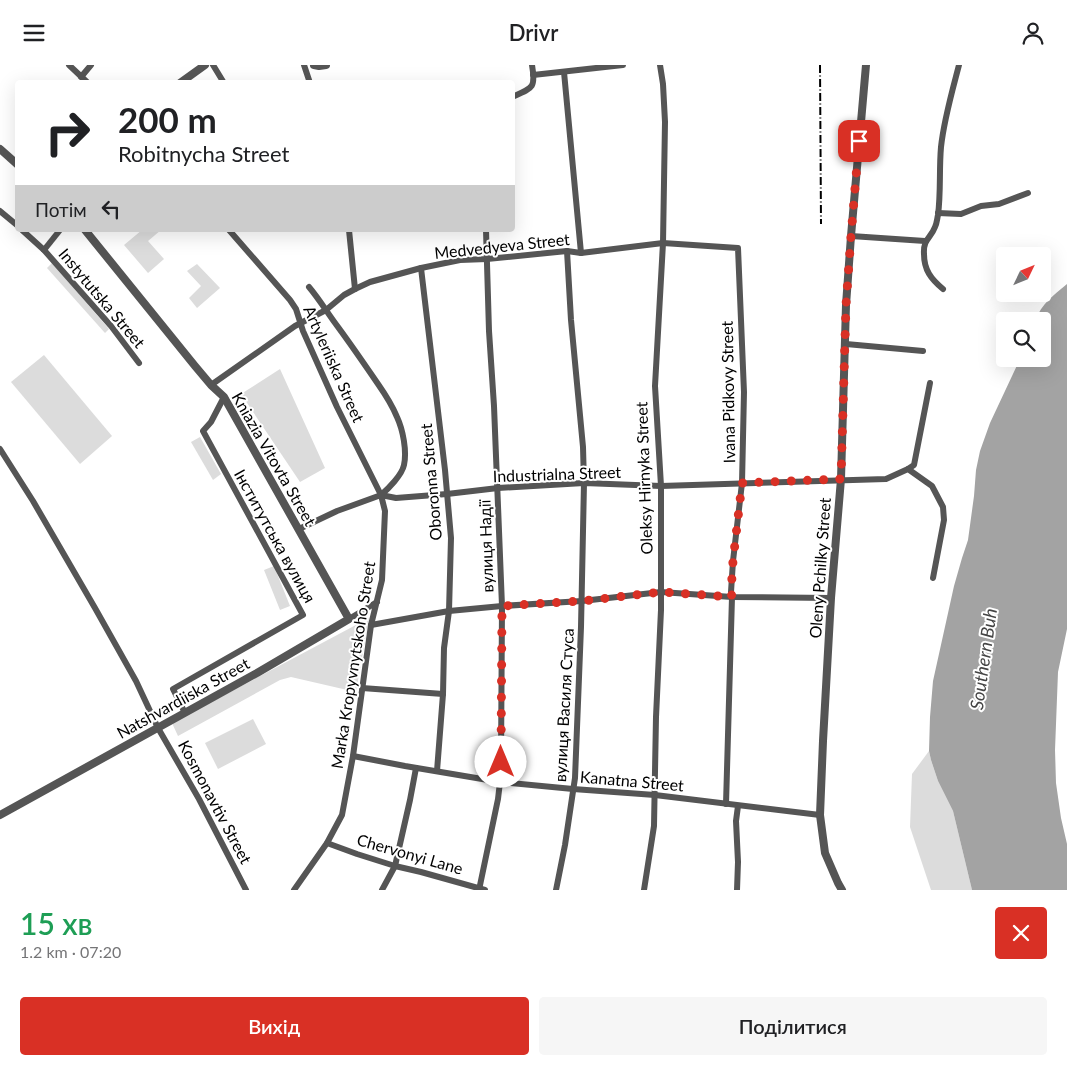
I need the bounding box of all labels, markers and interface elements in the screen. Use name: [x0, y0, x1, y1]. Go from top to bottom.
icon: menu: [20, 19, 48, 47]
text: Drivr: [509, 19, 558, 46]
icon: person: [1019, 19, 1047, 47]
text: 200 m: [118, 98, 217, 140]
icon: right: [35, 100, 100, 165]
pin: [838, 120, 880, 162]
icon: arrive: [845, 127, 873, 155]
text: Robitnycha Street: [118, 140, 289, 167]
icon: left: [97, 195, 125, 223]
text: Потім: [35, 198, 87, 221]
street label: Medvedyeva Street: [433, 229, 571, 262]
street label: Instytutska Street: [55, 244, 150, 351]
north arrow: [996, 247, 1051, 303]
map controls: [996, 247, 1051, 367]
street label: Artyleriiska Street: [300, 303, 369, 425]
button: search: [996, 312, 1051, 367]
street label: Ivana Pidkovy Street: [717, 320, 738, 463]
street label: Kniazia Vitovta Street: [228, 389, 321, 529]
street label: Oleksy Hirnyka Street: [631, 401, 656, 555]
street label: Oboronna Street: [416, 423, 445, 541]
street label: Industrialna Street: [493, 462, 622, 485]
street label: Інститутська вулиця: [231, 466, 320, 606]
street label: Oleny Pchilky Street: [805, 497, 834, 639]
street label: вулиця Надії: [474, 498, 497, 593]
street label: Marka Kropyvnytskoho Street: [327, 560, 378, 770]
water label: Southern Buh: [965, 607, 1001, 711]
street label: вулиця Василя Стуса: [550, 628, 577, 782]
street label: Natshvardiiska Street: [113, 653, 253, 742]
position arrow: [474, 735, 526, 787]
street label: Kosmonavtiv Street: [175, 737, 256, 867]
street label: Kanatna Street: [579, 767, 685, 795]
street label: Chervonyi Lane: [355, 829, 465, 878]
text: 15 хв: [20, 905, 93, 941]
button: close: [995, 907, 1047, 959]
text: 1.2 km · 07:20: [20, 942, 121, 961]
button: Вихід: [20, 997, 529, 1055]
button: Поділитися: [539, 997, 1047, 1055]

